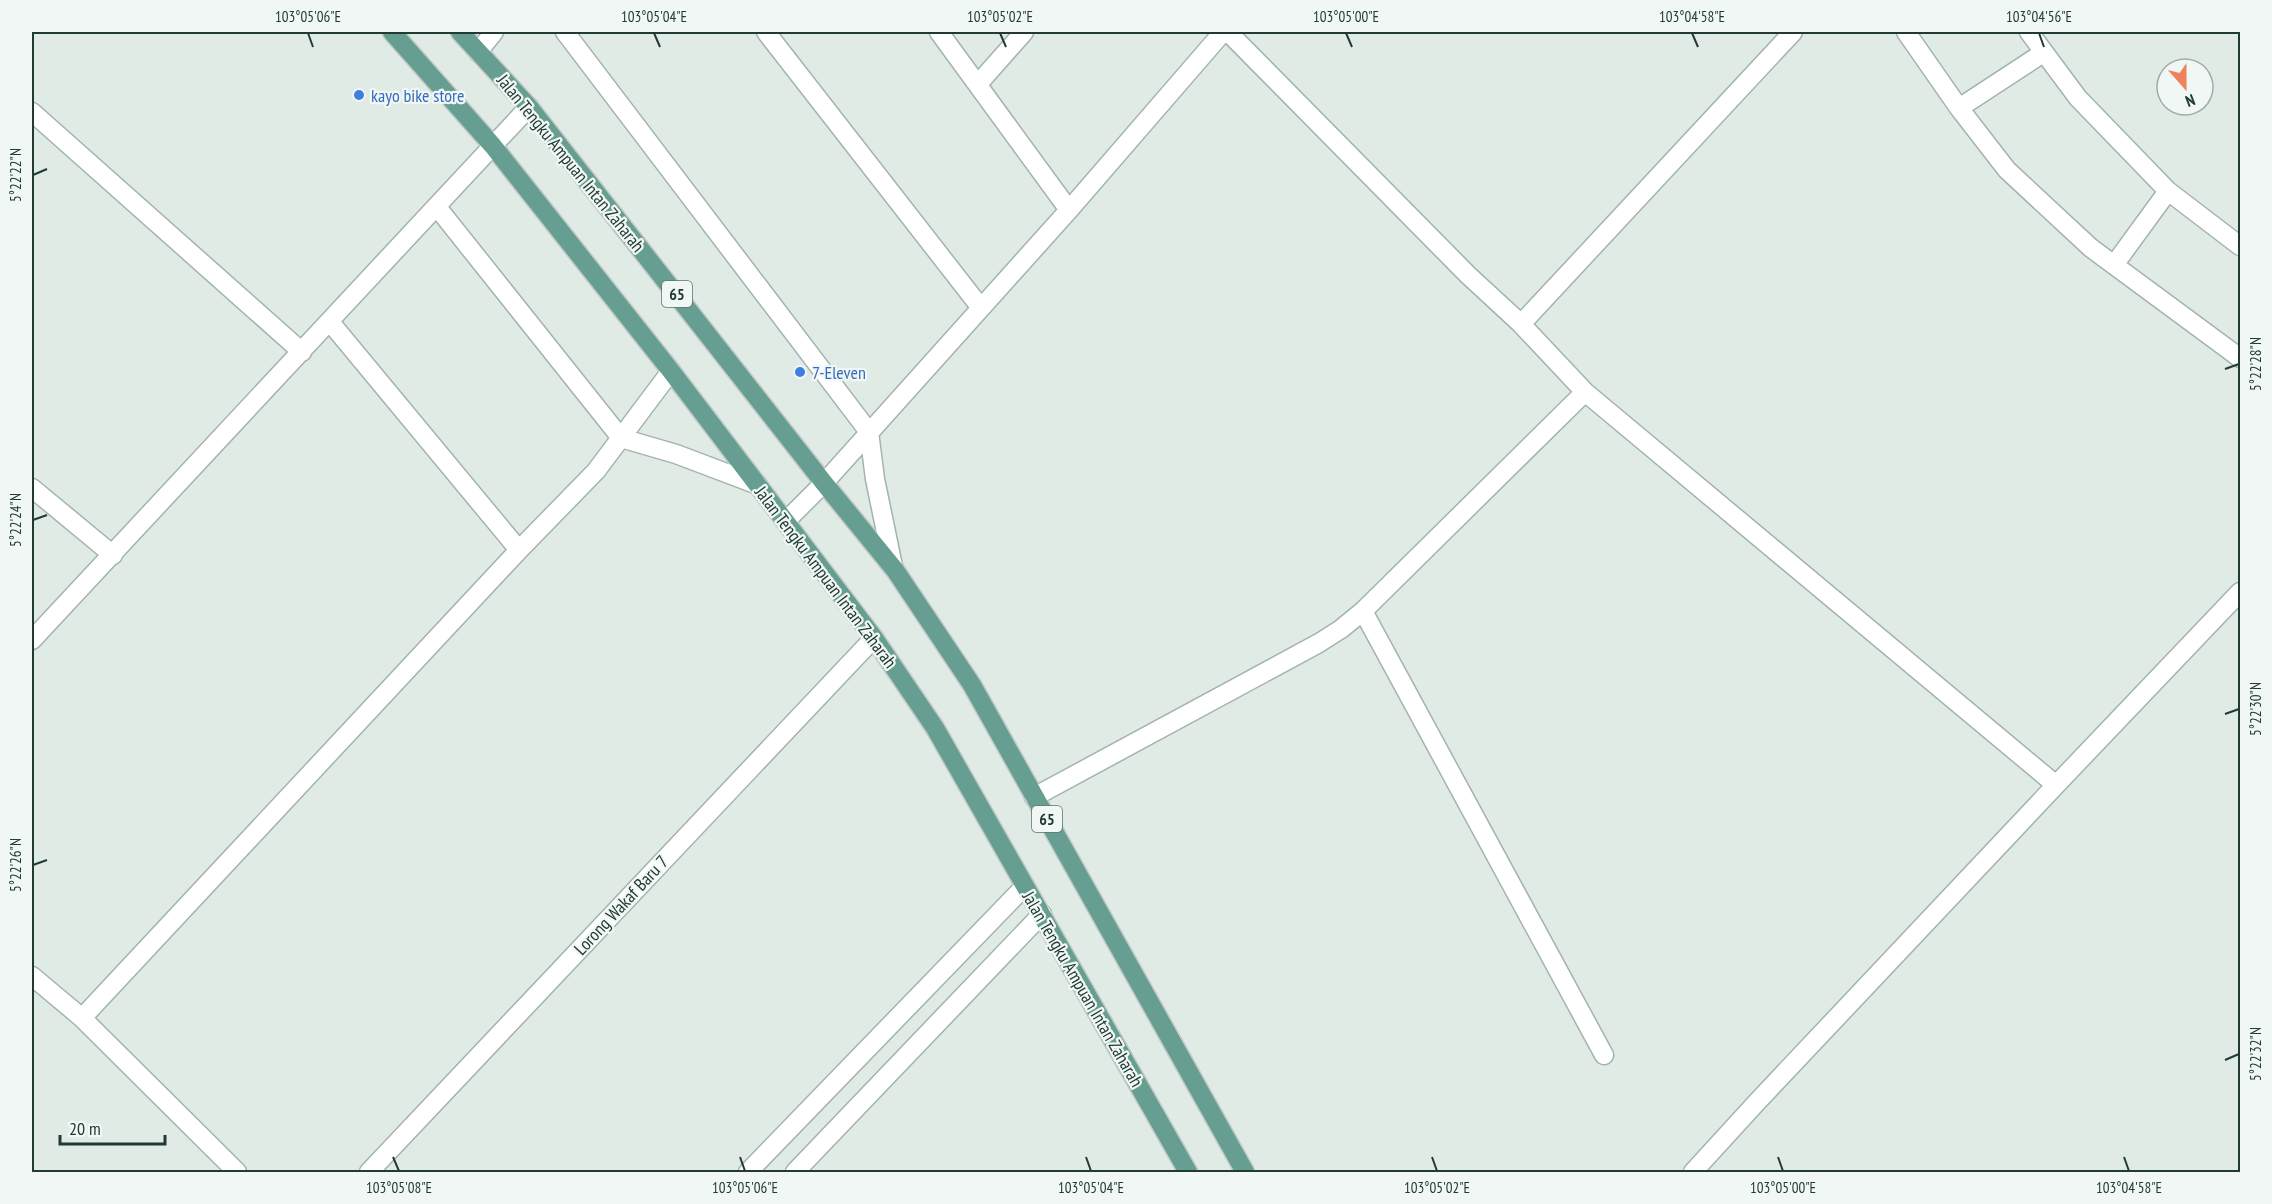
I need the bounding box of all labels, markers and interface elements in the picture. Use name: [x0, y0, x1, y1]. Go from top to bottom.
text: 103°05'06"E: [275, 7, 341, 26]
text: 103°05'04"E: [621, 7, 687, 26]
text: 103°05'02"E: [967, 7, 1033, 26]
text: 103°05'00"E: [1313, 7, 1379, 26]
text: 103°04'58"E: [1659, 7, 1725, 26]
text: 103°04'56"E: [2006, 7, 2072, 26]
north arrow: [2155, 57, 2215, 117]
street label: Jalan Tengku Ampuan Intan Zaharah: [492, 69, 650, 257]
place label: kayo bike store: [371, 84, 464, 107]
marker: kayo bike store: [352, 88, 366, 102]
text: N: [2183, 90, 2198, 112]
text: 5°22'22"N: [6, 148, 25, 202]
road number: 65: [662, 281, 692, 307]
text: 5°22'28"N: [2246, 337, 2265, 391]
place label: 7-Eleven: [812, 361, 866, 384]
marker: 7-Eleven: [793, 365, 807, 379]
street label: Jalan Tengku Ampuan Intan Zaharah: [749, 481, 902, 673]
text: 5°22'24"N: [6, 493, 25, 547]
text: 5°22'30"N: [2246, 682, 2265, 736]
road number: 65: [1032, 806, 1062, 832]
text: 5°22'26"N: [6, 838, 25, 892]
street label: Lorong Wakaf Baru 7: [569, 850, 673, 960]
street label: Jalan Tengku Ampuan Intan Zaharah: [1017, 886, 1148, 1091]
text: 5°22'32"N: [2246, 1027, 2265, 1081]
scale bar: [60, 1108, 165, 1146]
text: 20 m: [69, 1117, 101, 1140]
text: 103°05'08"E: [366, 1178, 432, 1197]
text: 103°05'06"E: [712, 1178, 778, 1197]
text: 103°05'04"E: [1058, 1178, 1124, 1197]
text: 103°05'02"E: [1404, 1178, 1470, 1197]
text: 103°05'00"E: [1750, 1178, 1816, 1197]
text: 103°04'58"E: [2096, 1178, 2162, 1197]

